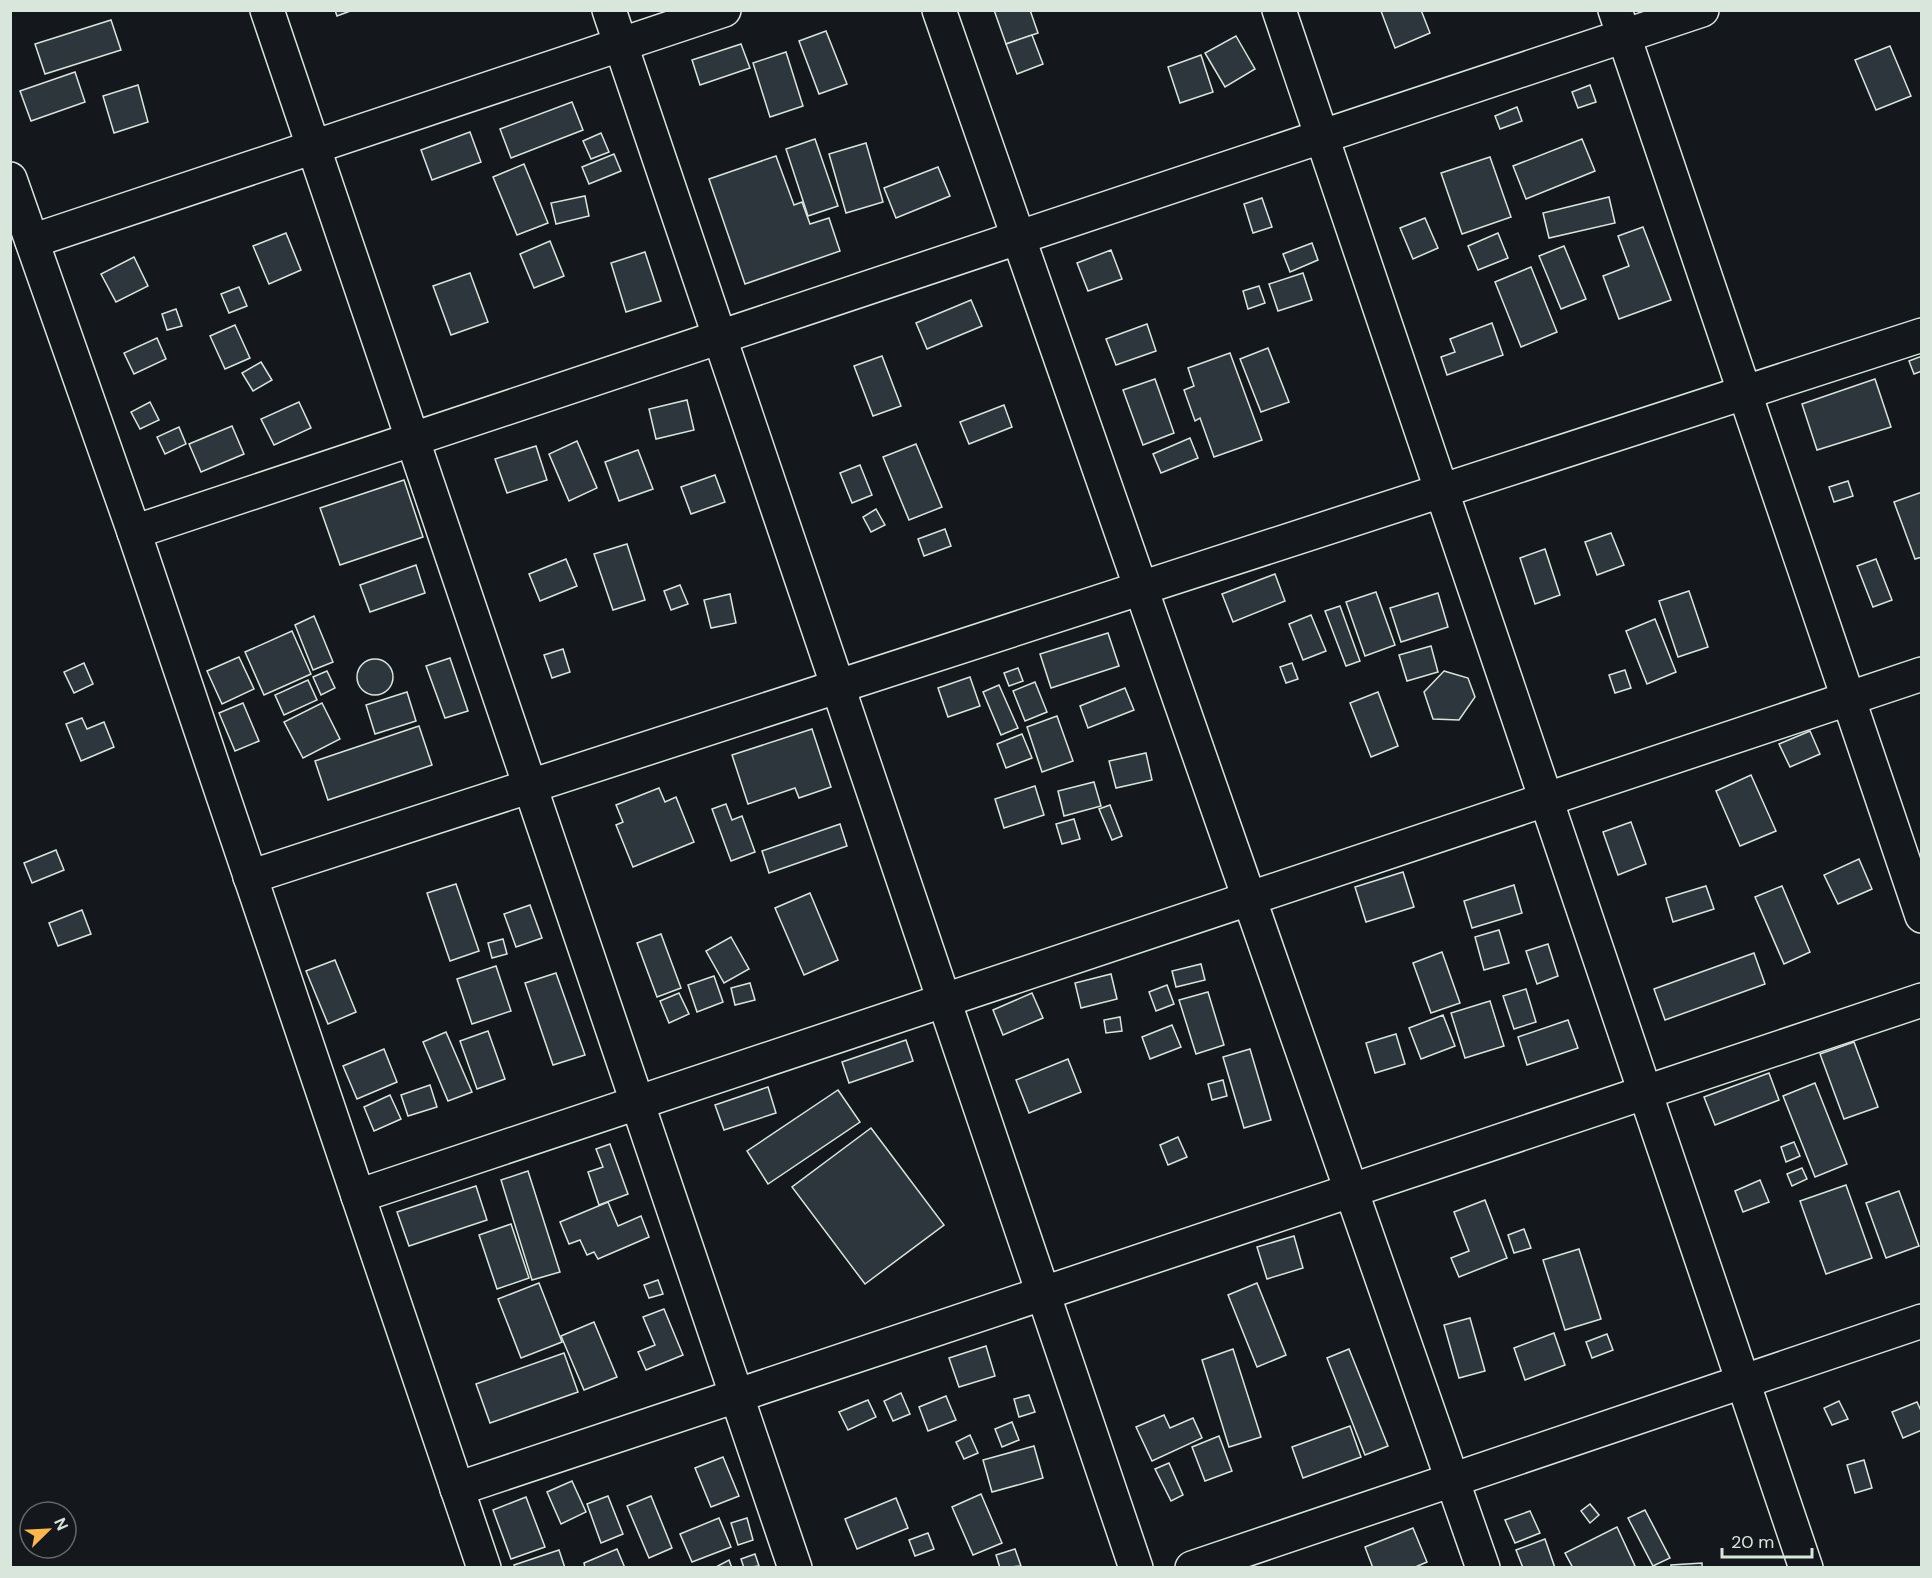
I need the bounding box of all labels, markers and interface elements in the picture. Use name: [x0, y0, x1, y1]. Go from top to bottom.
north arrow: [18, 1500, 78, 1560]
text: N: [49, 1515, 73, 1534]
scale bar: [1722, 1521, 1812, 1559]
text: 20 m: [1731, 1530, 1774, 1554]

